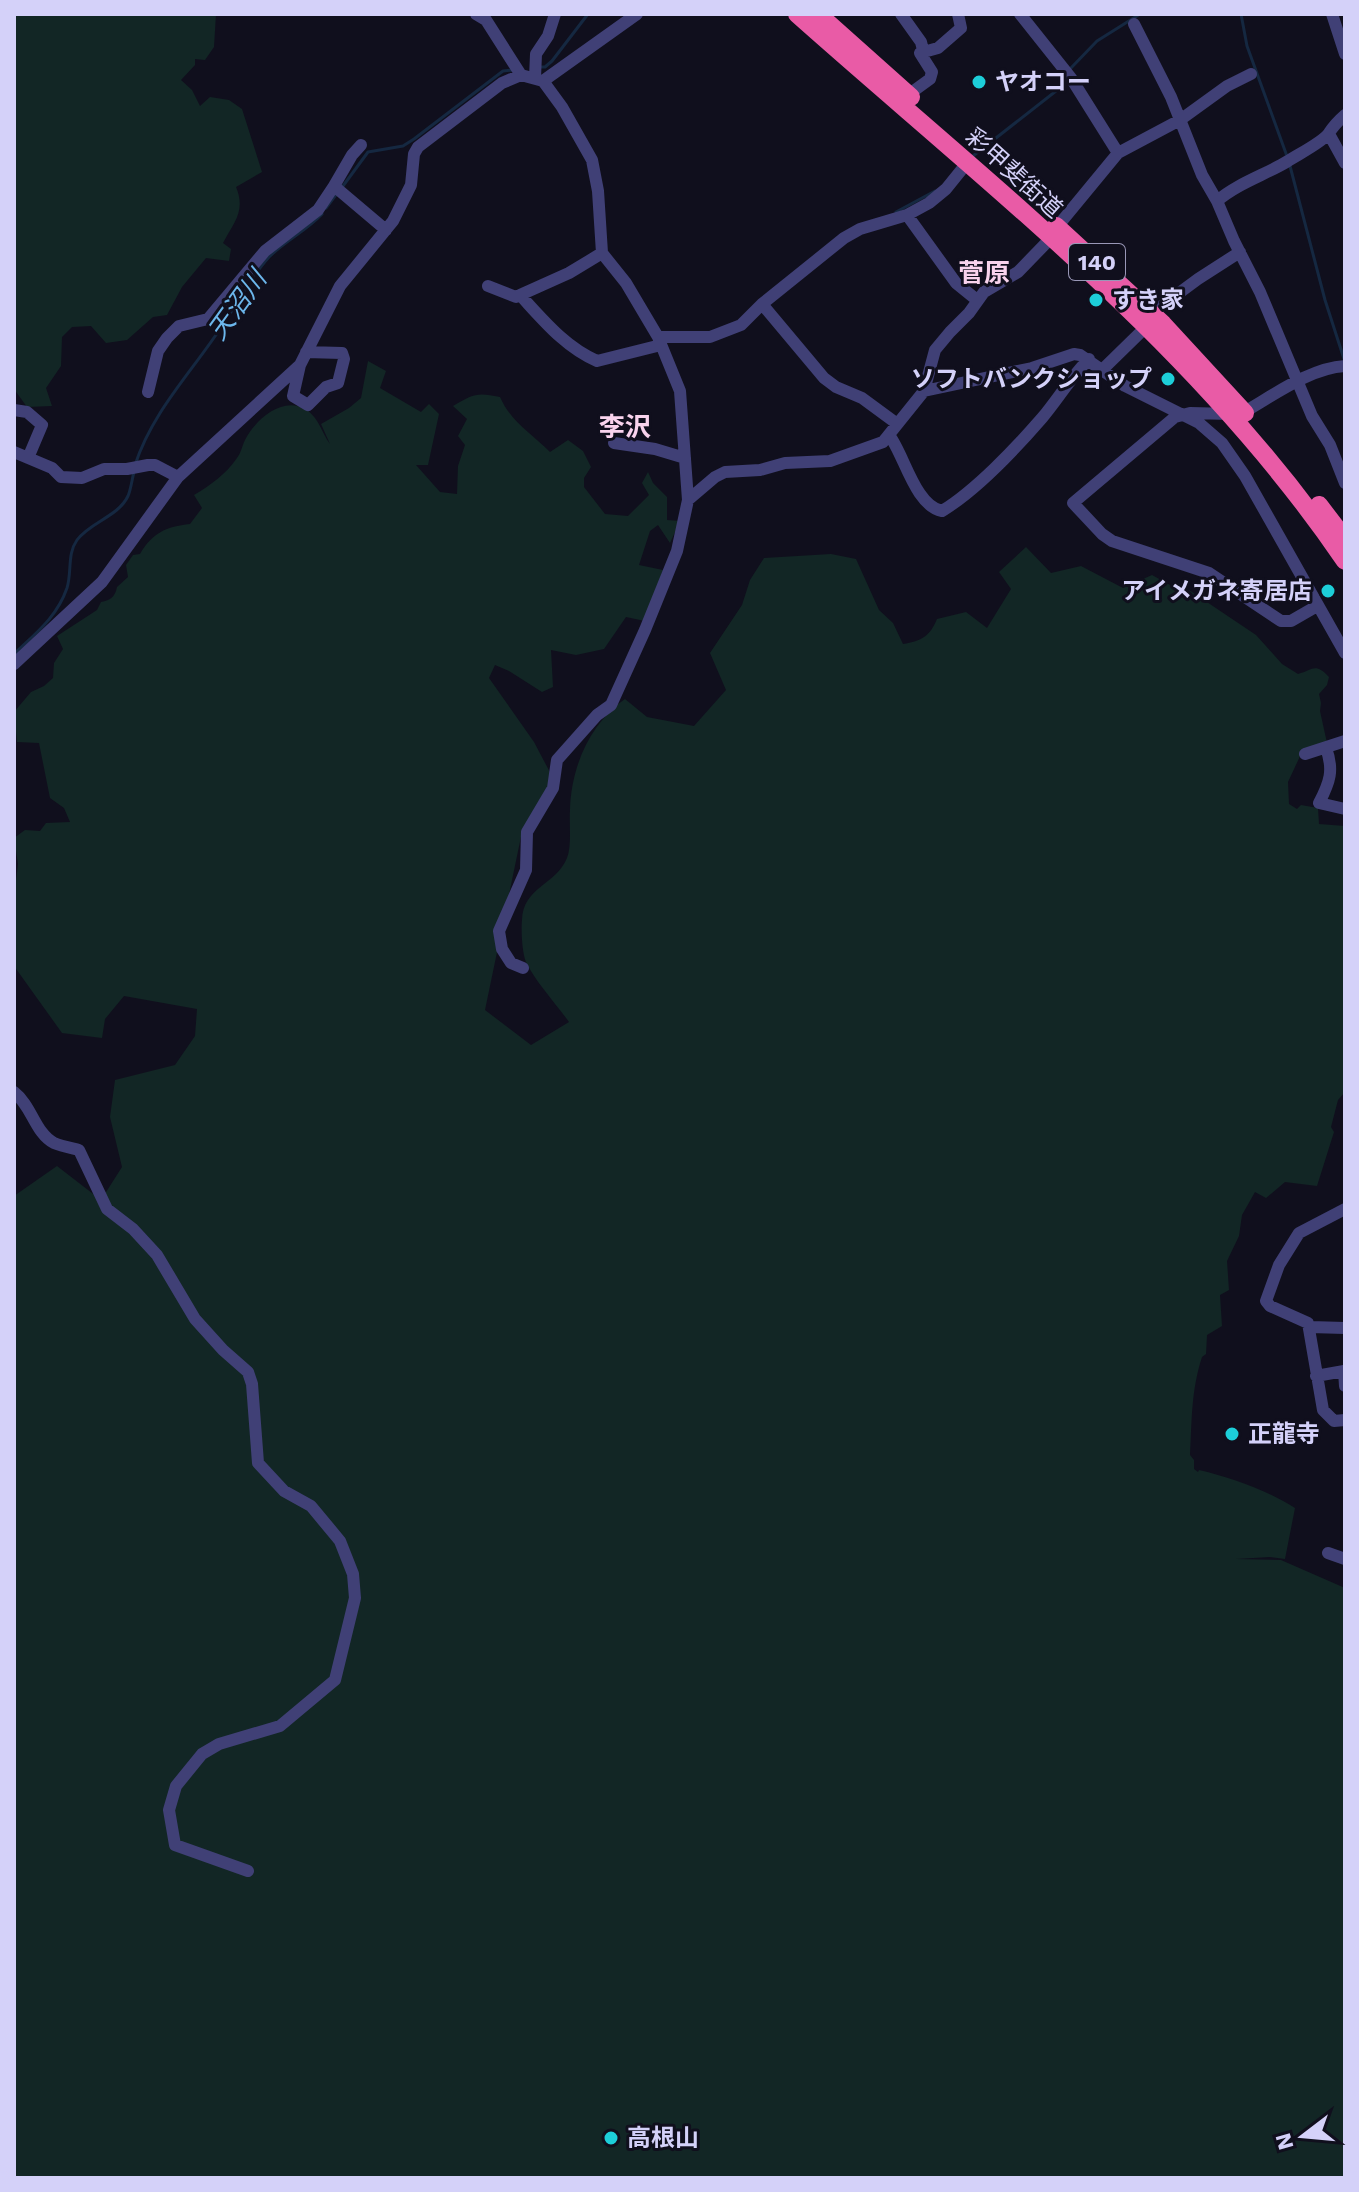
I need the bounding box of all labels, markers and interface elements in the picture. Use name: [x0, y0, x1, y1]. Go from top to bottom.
place label: ヤオコー: [995, 68, 1091, 96]
marker: ヤオコー: [970, 73, 988, 91]
street label: 彩甲斐街道: [960, 122, 1068, 224]
road number: 140: [1069, 244, 1125, 280]
district label: 菅原: [958, 258, 1010, 288]
water label: 天沼川: [202, 262, 274, 345]
place label: すき家: [1112, 286, 1184, 314]
marker: すき家: [1087, 291, 1105, 309]
place label: ソフトバンクショップ: [911, 365, 1152, 393]
marker: ソフトバンクショップ: [1159, 370, 1177, 388]
district label: 李沢: [599, 412, 651, 442]
place label: アイメガネ寄居店: [1121, 577, 1312, 605]
marker: アイメガネ寄居店: [1319, 582, 1337, 600]
place label: 正龍寺: [1248, 1420, 1320, 1448]
marker: 正龍寺: [1223, 1425, 1241, 1443]
north arrow: [1263, 2096, 1343, 2176]
place label: 高根山: [627, 2124, 699, 2152]
marker: 高根山: [602, 2129, 620, 2147]
text: N: [1270, 2130, 1299, 2153]

